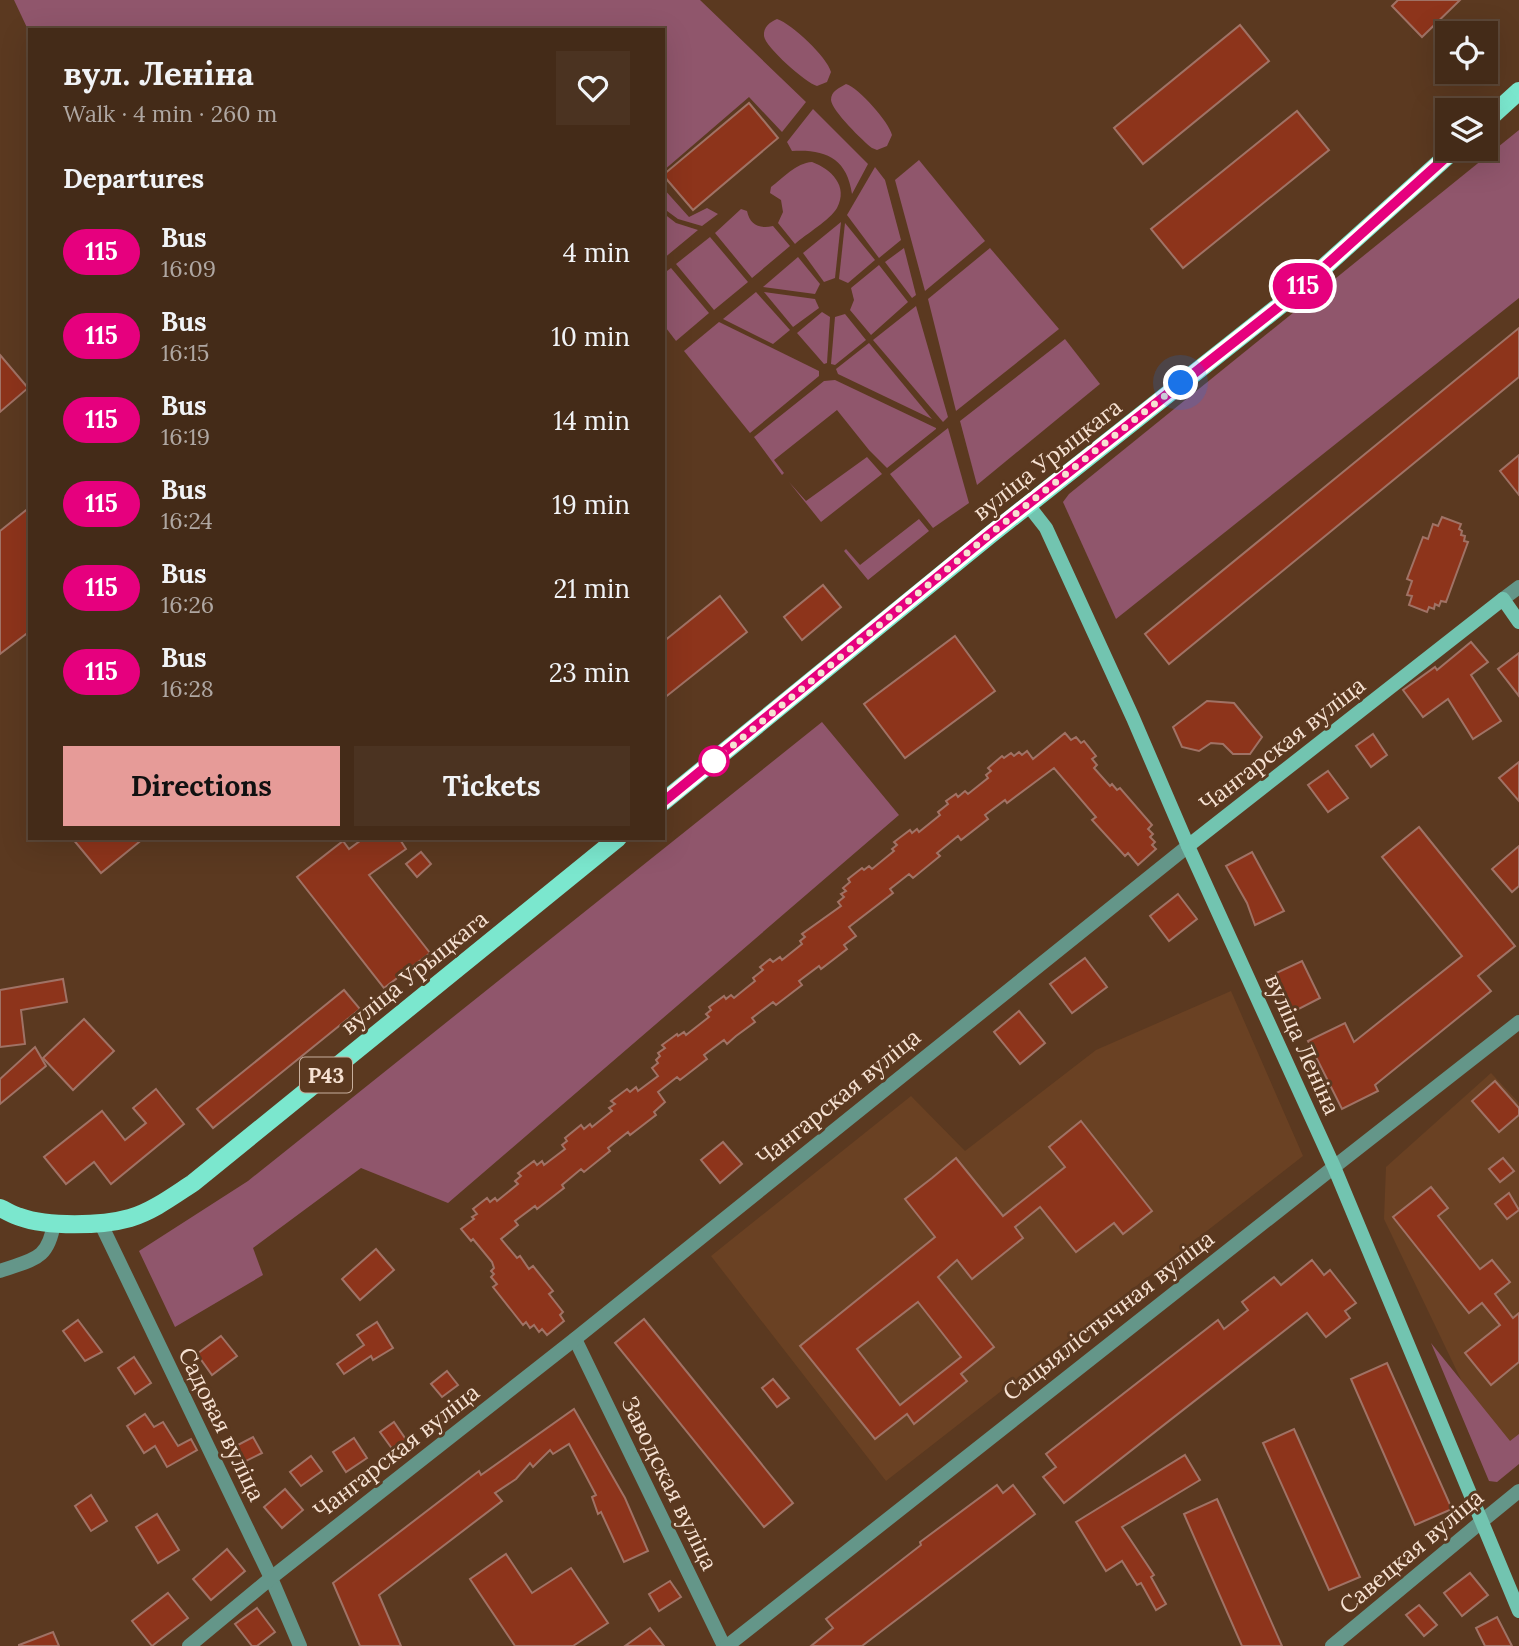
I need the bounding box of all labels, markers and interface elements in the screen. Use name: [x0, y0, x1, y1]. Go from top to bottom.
map controls: [1435, 21, 1498, 161]
button: locate: [1435, 21, 1498, 84]
button: heart: [556, 51, 630, 125]
text: вул. Леніна: [63, 52, 254, 94]
button: layers: [1435, 98, 1498, 161]
text: Walk · 4 min · 260 m: [63, 99, 277, 128]
text: Departures: [63, 162, 204, 195]
text: Bus: [161, 221, 207, 254]
text: 115: [85, 236, 118, 267]
text: 4 min: [563, 236, 630, 269]
text: 16:09: [161, 254, 216, 283]
line badge: 115: [1263, 263, 1343, 309]
text: 115: [1287, 270, 1319, 301]
text: Bus: [161, 305, 207, 338]
text: 115: [85, 320, 118, 351]
text: 10 min: [551, 320, 630, 353]
text: 16:15: [161, 338, 209, 367]
your location: [1163, 365, 1198, 400]
text: Bus: [161, 389, 207, 422]
street label: вуліца Урыцкага: [967, 392, 1127, 526]
text: 115: [85, 404, 118, 435]
text: 14 min: [553, 404, 630, 437]
text: 16:19: [161, 422, 210, 451]
text: Bus: [161, 473, 207, 506]
text: 115: [85, 488, 118, 519]
text: 19 min: [552, 488, 630, 521]
text: 16:24: [161, 506, 213, 535]
text: Bus: [161, 557, 207, 590]
text: 115: [85, 572, 118, 603]
text: 21 min: [553, 572, 630, 605]
text: 16:26: [161, 590, 214, 619]
text: Bus: [161, 641, 207, 674]
text: 115: [85, 656, 118, 687]
text: 23 min: [549, 656, 630, 689]
street label: Чангарская вуліца: [1193, 670, 1371, 818]
text: 16:28: [161, 674, 214, 703]
button: Directions: [63, 746, 340, 826]
button: Tickets: [354, 746, 630, 826]
unlabelled marker: [699, 746, 729, 776]
street label: вуліца Урыцкага: [334, 904, 494, 1040]
street label: вуліца Леніна: [1259, 969, 1347, 1119]
street label: Чангарская вуліца: [750, 1022, 926, 1172]
road number: Р43: [300, 1058, 352, 1092]
street label: Сацыялістычная вуліца: [997, 1223, 1220, 1407]
street label: Садовая вуліца: [172, 1342, 272, 1506]
street label: Чангарская вуліца: [307, 1377, 485, 1525]
street label: Заводская вуліца: [615, 1391, 725, 1575]
street label: Савецкая вуліца: [1333, 1482, 1489, 1620]

